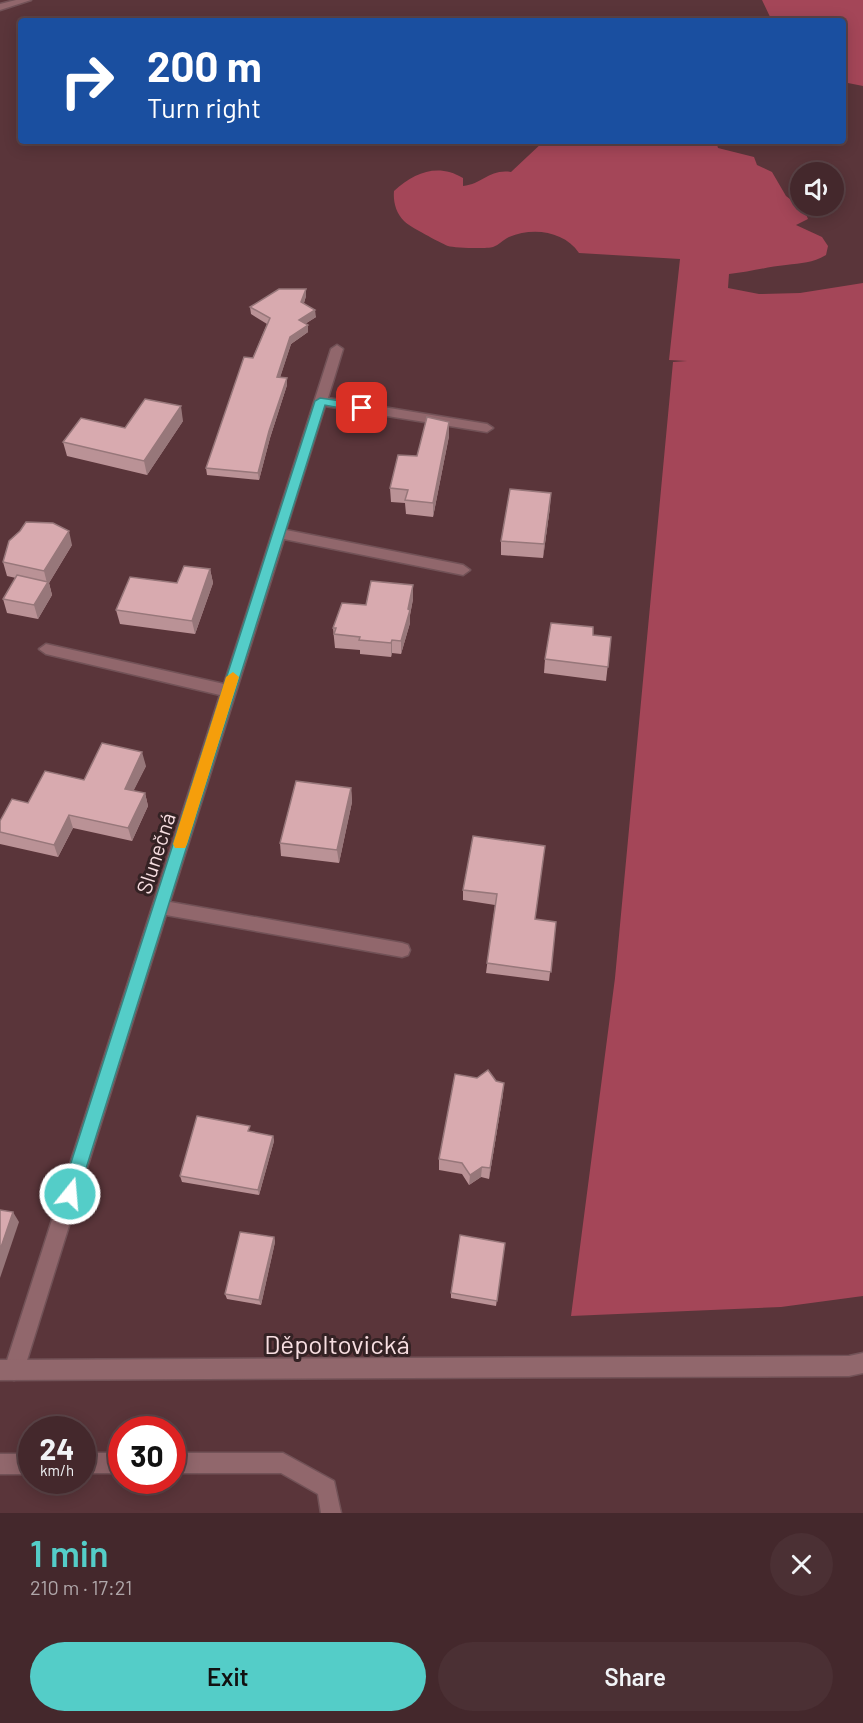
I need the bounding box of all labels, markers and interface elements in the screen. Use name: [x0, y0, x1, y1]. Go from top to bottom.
text: 200 m: [147, 40, 262, 90]
icon: right: [48, 42, 126, 120]
text: Turn right: [147, 91, 261, 123]
map controls: [790, 162, 844, 216]
button: sound: [790, 162, 844, 216]
pin: [336, 382, 387, 433]
icon: arrive: [345, 391, 378, 424]
street label: Slunečná: [130, 809, 180, 897]
position arrow: [38, 1162, 102, 1226]
street label: Děpoltovická: [264, 1328, 410, 1359]
speed limit sign: 30: [108, 1416, 186, 1494]
text: 24: [40, 1430, 74, 1466]
text: km/h: [40, 1461, 74, 1479]
text: 1 min: [30, 1531, 109, 1574]
button: close: [770, 1533, 833, 1596]
text: 210 m · 17:21: [30, 1575, 132, 1599]
button: Exit: [30, 1642, 426, 1711]
button: Share: [438, 1642, 833, 1711]

